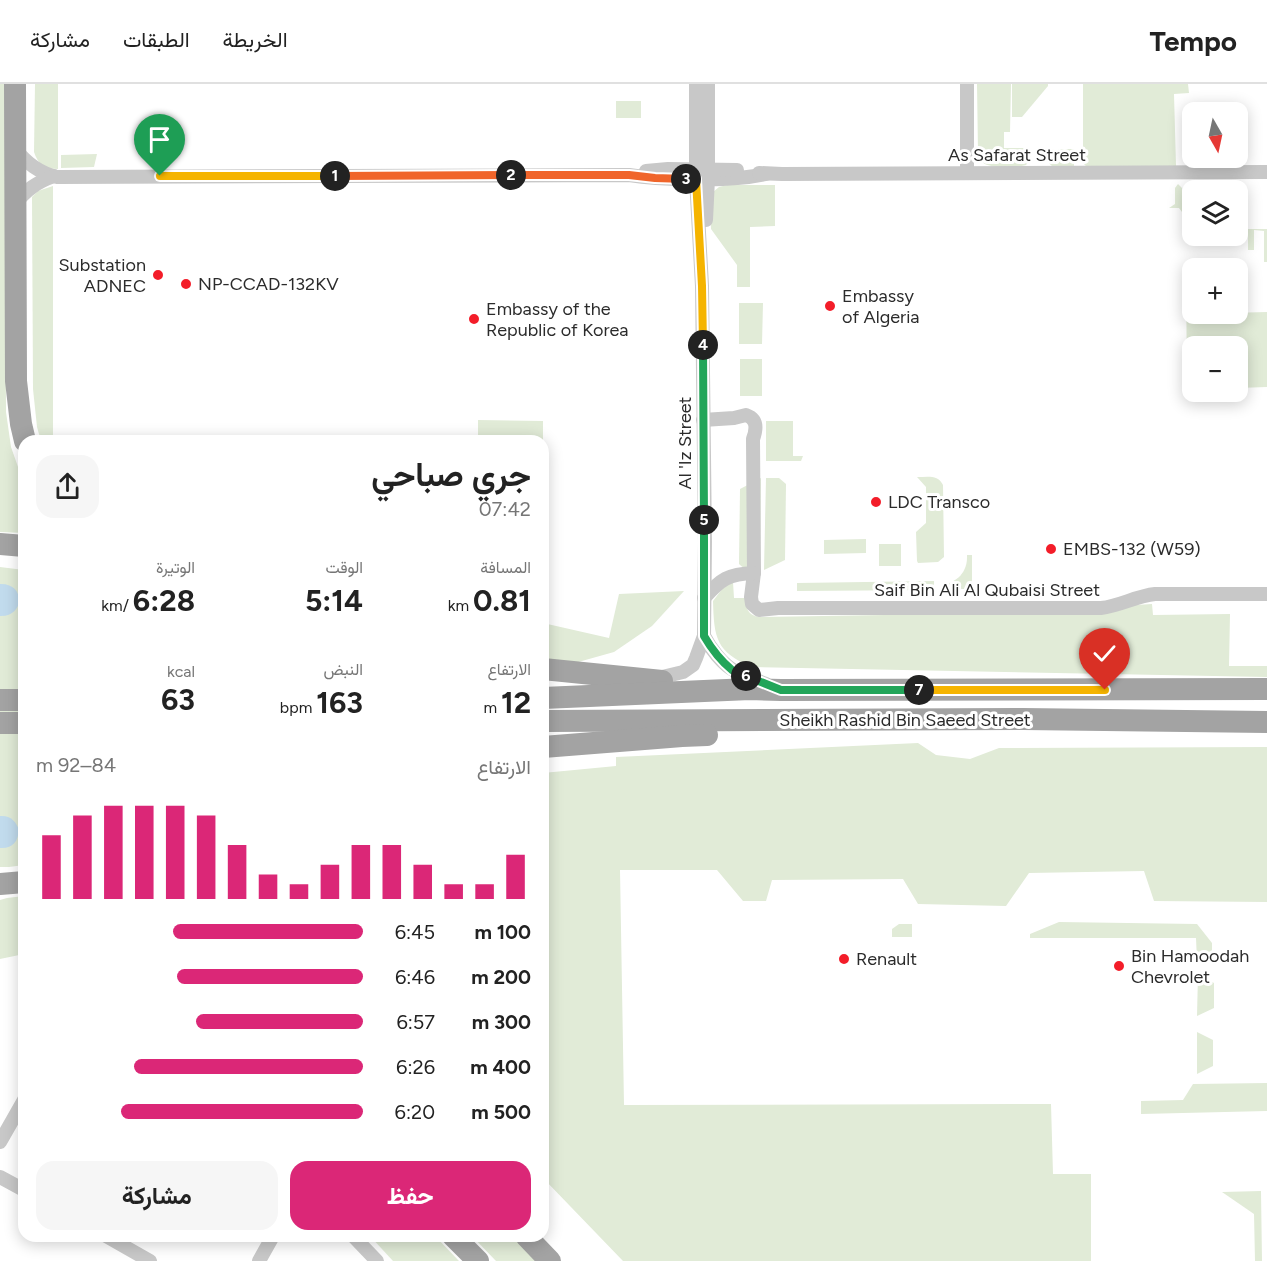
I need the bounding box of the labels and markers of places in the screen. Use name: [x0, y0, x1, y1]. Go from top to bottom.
pin: [134, 114, 185, 176]
pin: 2: [496, 160, 526, 190]
pin: 1: [320, 161, 350, 191]
pin: 3: [671, 164, 701, 194]
place label: Substation ADNEC: [59, 254, 146, 297]
marker: Substation ADNEC: [151, 268, 165, 282]
place label: NP-CCAD-132KV: [198, 273, 339, 295]
marker: NP-CCAD-132KV: [179, 277, 193, 291]
place label: Embassy of Algeria: [842, 285, 920, 328]
place label: Embassy of the Republic of Korea: [486, 298, 629, 341]
marker: Embassy of Algeria: [823, 299, 837, 313]
marker: Embassy of the Republic of Korea: [467, 312, 481, 326]
pin: 4: [688, 330, 718, 360]
place label: LDC Transco: [888, 491, 990, 513]
marker: LDC Transco: [869, 495, 883, 509]
pin: 5: [689, 505, 719, 535]
place label: EMBS-132 (W59): [1063, 538, 1201, 560]
marker: EMBS-132 (W59): [1044, 542, 1058, 556]
pin: [1079, 628, 1130, 690]
pin: 6: [731, 661, 761, 691]
pin: 7: [904, 675, 934, 705]
place label: Bin Hamoodah Chevrolet: [1131, 945, 1249, 988]
place label: Renault: [856, 948, 917, 970]
marker: Renault: [837, 952, 851, 966]
marker: Bin Hamoodah Chevrolet: [1112, 959, 1126, 973]

